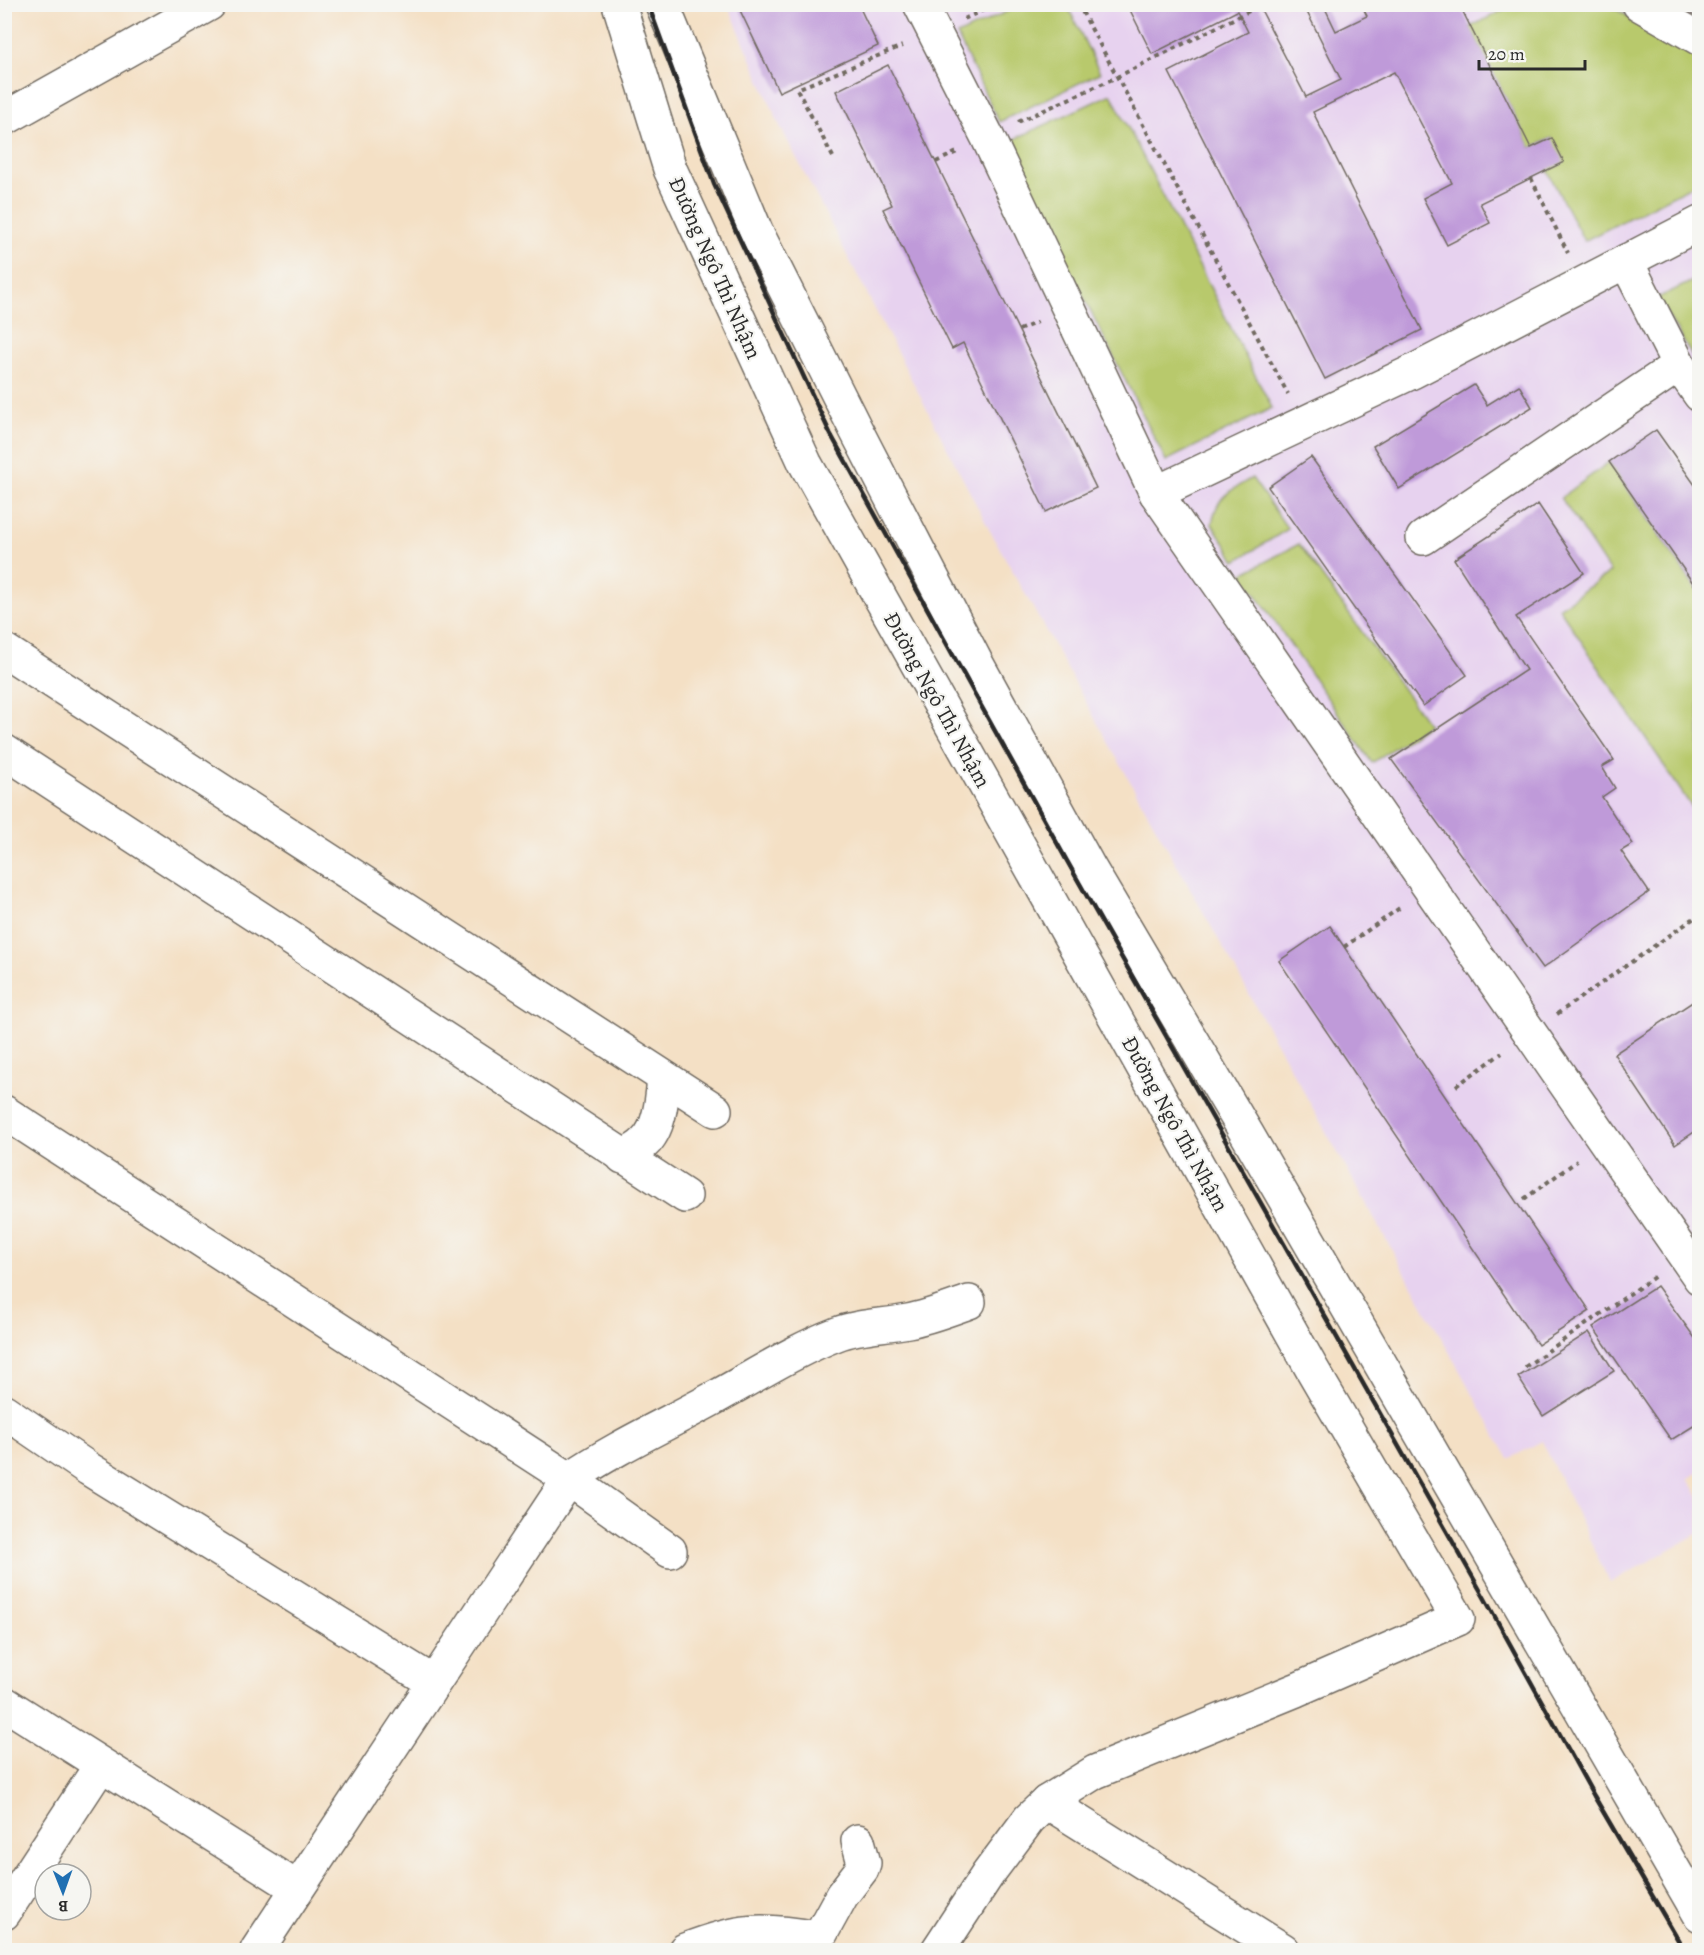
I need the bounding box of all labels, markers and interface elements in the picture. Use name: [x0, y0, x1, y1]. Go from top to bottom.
scale bar: [1479, 33, 1586, 71]
text: 20 m: [1488, 42, 1525, 66]
street label: Đường Ngô Thì Nhậm: [661, 172, 769, 364]
street label: Đường Ngô Thì Nhậm: [876, 607, 998, 793]
street label: Đường Ngô Thì Nhậm: [1114, 1031, 1236, 1217]
north arrow: [33, 1862, 93, 1922]
text: B: [58, 1895, 68, 1917]

